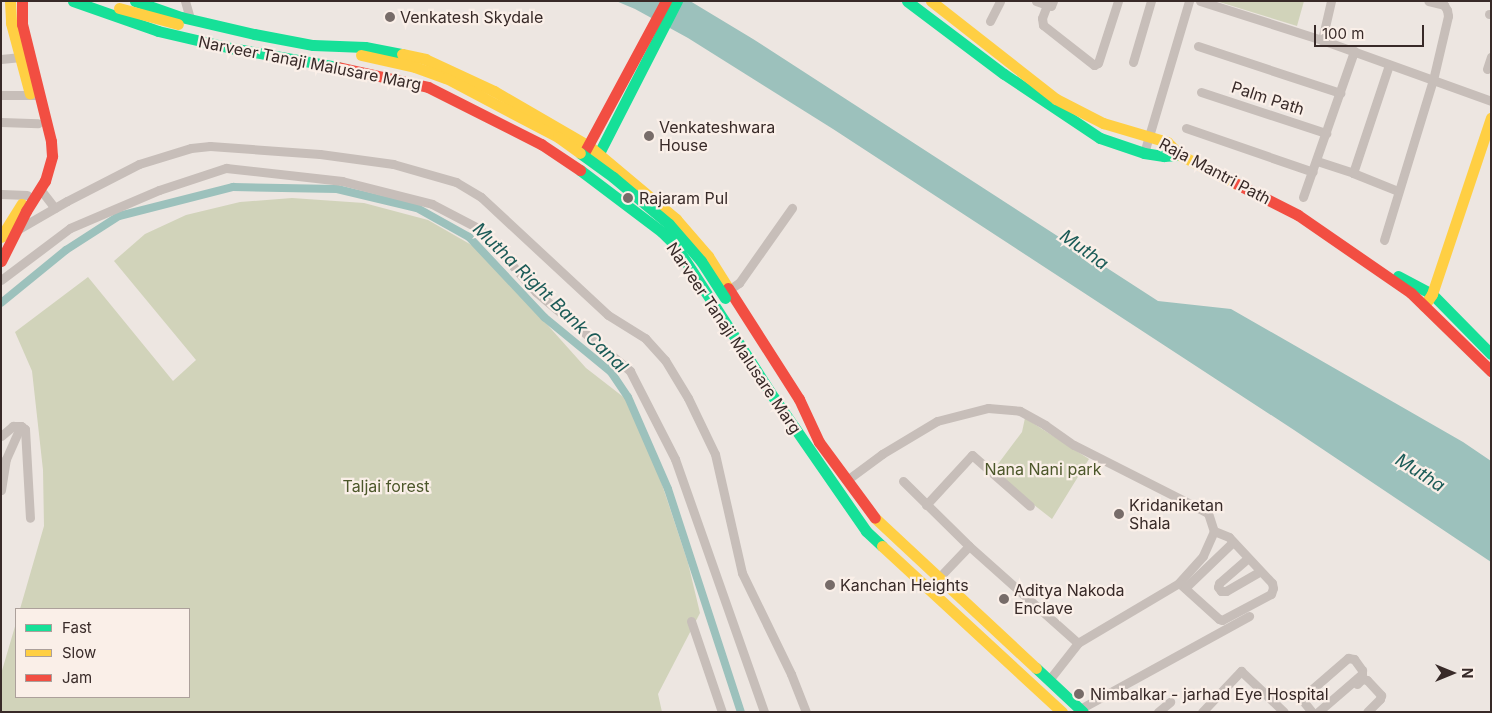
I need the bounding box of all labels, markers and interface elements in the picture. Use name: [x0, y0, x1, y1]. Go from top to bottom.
place label: Venkatesh Skydale: [400, 7, 543, 27]
marker: Venkatesh Skydale: [384, 11, 396, 23]
scale bar: [1317, 15, 1427, 47]
text: 100 m: [1322, 24, 1364, 43]
street label: Narveer Tanaji Malusare Marg: [197, 32, 423, 94]
street label: Palm Path: [1229, 77, 1307, 119]
place label: Venkateshwara House: [659, 117, 775, 155]
marker: Venkateshwara House: [643, 130, 655, 142]
street label: Raja Mantri Path: [1156, 134, 1274, 208]
place label: Rajaram Pul: [639, 188, 728, 208]
marker: Rajaram Pul: [621, 191, 635, 205]
water label: Mutha Right Bank Canal: [468, 218, 632, 378]
water label: Mutha: [1056, 225, 1112, 275]
street label: Narveer Tanaji Malusare Marg: [663, 239, 805, 437]
water label: Mutha: [1391, 449, 1449, 497]
park label: Nana Nani park: [985, 459, 1101, 479]
park label: Taljai forest: [342, 476, 430, 496]
place label: Kridaniketan Shala: [1129, 495, 1224, 533]
marker: Kridaniketan Shala: [1113, 508, 1125, 520]
place label: Kanchan Heights: [840, 575, 969, 595]
marker: Kanchan Heights: [824, 579, 836, 591]
place label: Aditya Nakoda Enclave: [1014, 580, 1124, 618]
marker: Aditya Nakoda Enclave: [998, 593, 1010, 605]
legend: [15, 608, 190, 698]
text: Fast: [62, 618, 92, 637]
text: Slow: [62, 643, 96, 662]
north arrow: [1427, 648, 1477, 698]
text: Jam: [62, 668, 92, 687]
text: N: [1459, 668, 1476, 678]
place label: Nimbalkar - jarhad Eye Hospital: [1090, 684, 1329, 704]
marker: Nimbalkar - jarhad Eye Hospital: [1072, 687, 1086, 701]

